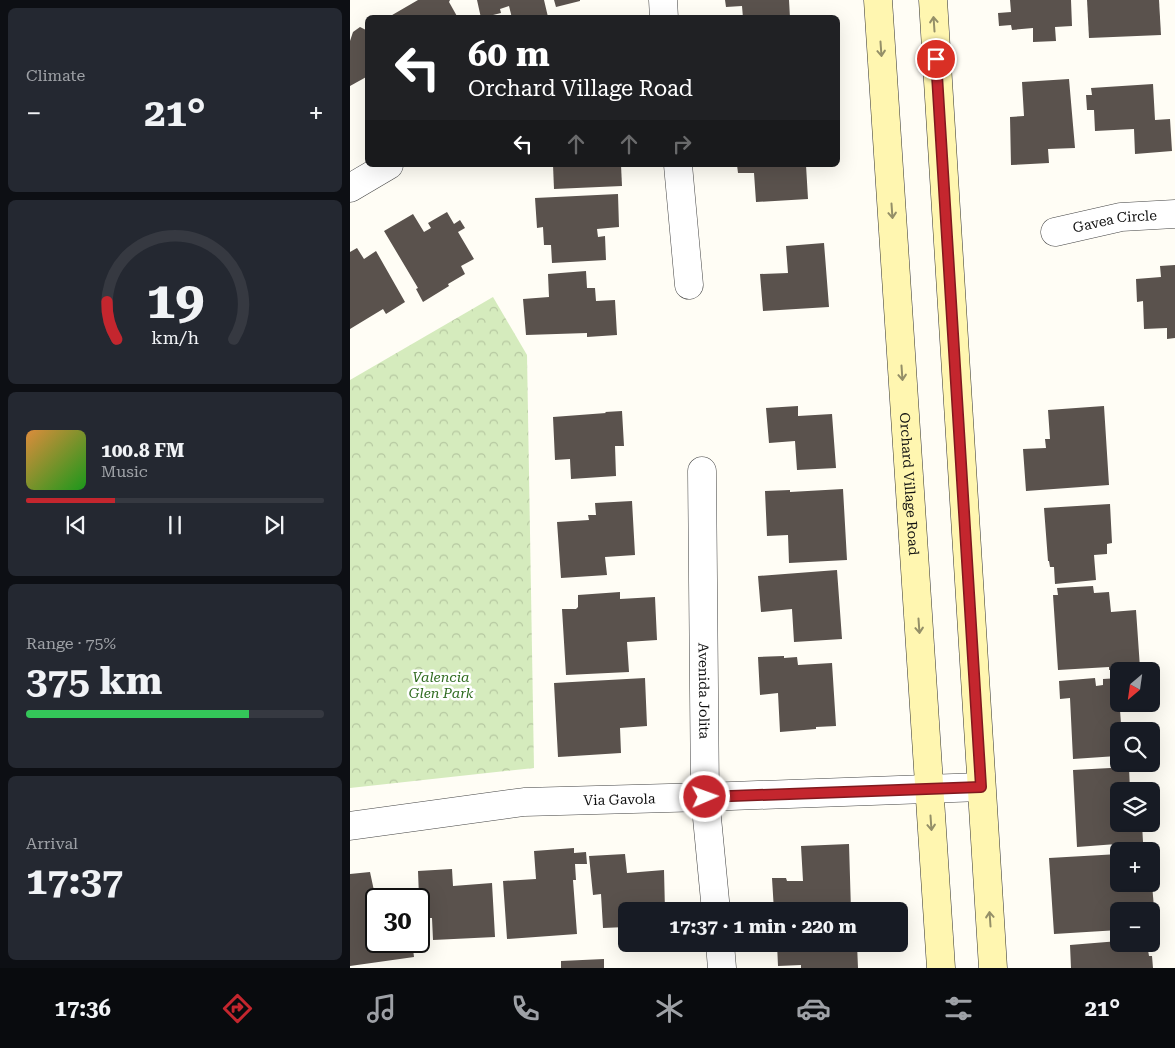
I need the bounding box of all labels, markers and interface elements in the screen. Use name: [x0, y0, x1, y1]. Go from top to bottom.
one-way arrow: [929, 16, 939, 32]
text: 60 m: [468, 34, 550, 75]
icon: left: [385, 35, 450, 100]
pin: [915, 38, 957, 80]
one-way arrow: [877, 40, 886, 56]
icon: arrive: [922, 45, 950, 73]
text: Climate: [26, 66, 85, 85]
text: Orchard Village Road: [468, 76, 693, 101]
text: 21°: [144, 91, 206, 135]
text: −: [26, 97, 42, 130]
text: +: [308, 97, 324, 130]
icon: left: [509, 130, 537, 158]
icon: ahead: [562, 130, 590, 158]
icon: ahead: [615, 130, 643, 158]
icon: right: [668, 130, 696, 158]
one-way arrow: [887, 203, 896, 219]
street label: Gavea Circle: [1071, 207, 1158, 236]
text: 19: [146, 270, 204, 331]
text: km/h: [151, 327, 199, 348]
one-way arrow: [898, 365, 907, 381]
street label: Orchard Village Road: [897, 412, 922, 556]
text: 100.8 FM: [101, 439, 184, 462]
text: Music: [101, 462, 148, 481]
icon: previous: [62, 511, 90, 539]
icon: pause: [161, 511, 189, 539]
icon: next: [260, 511, 288, 539]
one-way arrow: [914, 618, 923, 634]
text: Range · 75%: [26, 634, 116, 653]
street label: Avenida Jolita: [696, 643, 712, 740]
text: 375 km: [26, 659, 162, 703]
north arrow: [1110, 662, 1160, 712]
map controls: [1110, 662, 1160, 952]
park label: Valencia Glen Park: [409, 669, 474, 701]
button: search: [1110, 722, 1160, 772]
position arrow: [678, 770, 730, 822]
button: layers: [1110, 782, 1160, 832]
street label: Via Gavola: [583, 790, 656, 808]
one-way arrow: [927, 815, 936, 831]
text: Arrival: [26, 834, 78, 853]
button: +: [1110, 842, 1160, 892]
text: 17:37: [26, 859, 123, 903]
speed limit sign: 30: [365, 888, 430, 953]
button: −: [1110, 902, 1160, 952]
one-way arrow: [985, 912, 994, 928]
text: 17:37 · 1 min · 220 m: [669, 915, 857, 938]
icon: directions: [220, 991, 255, 1026]
icon: music: [364, 991, 399, 1026]
icon: phone: [508, 991, 543, 1026]
icon: climate: [652, 991, 687, 1026]
icon: car: [796, 991, 831, 1026]
icon: filters: [941, 991, 976, 1026]
text: 17:36: [55, 996, 111, 1021]
text: 21°: [1085, 996, 1120, 1021]

